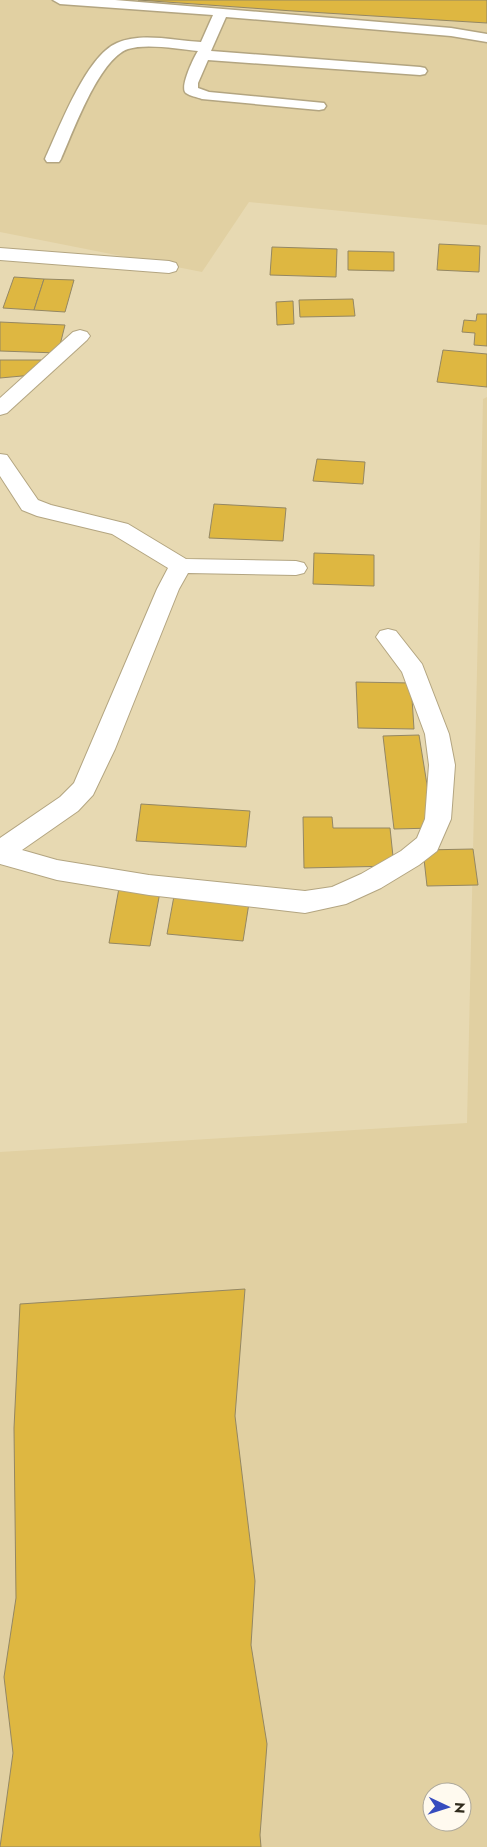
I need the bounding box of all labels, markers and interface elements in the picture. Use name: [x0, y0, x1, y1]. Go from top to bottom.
north arrow: [422, 1782, 472, 1832]
text: N: [450, 1802, 470, 1814]

